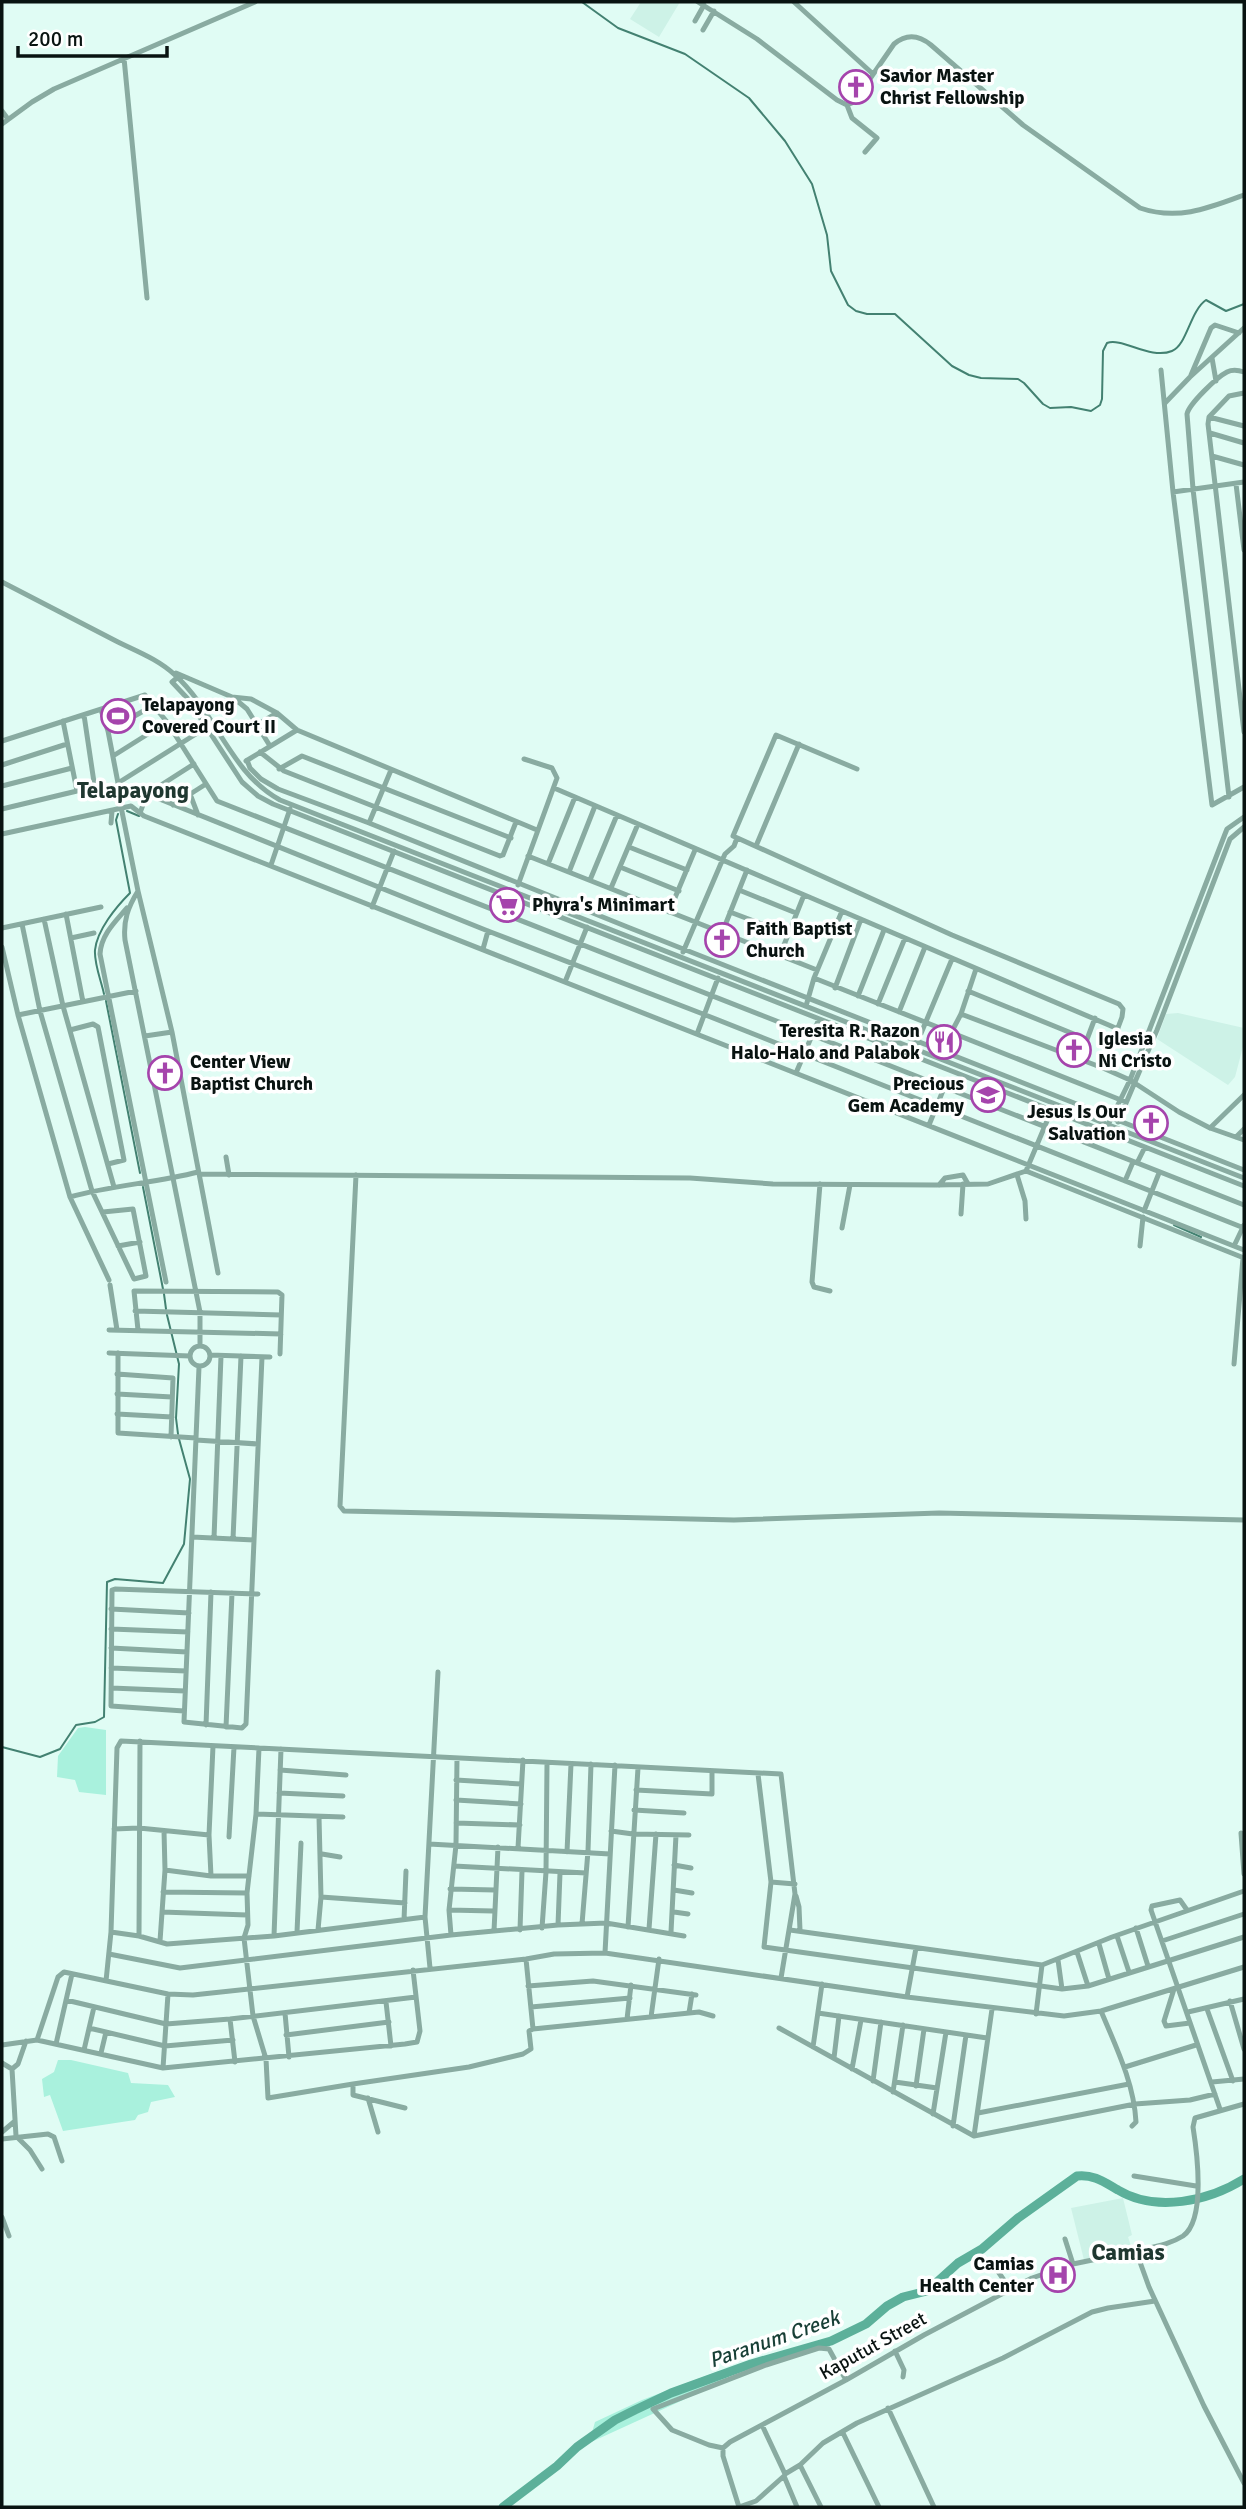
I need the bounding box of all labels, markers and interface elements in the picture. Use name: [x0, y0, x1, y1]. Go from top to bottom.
scale bar: [18, 14, 166, 58]
text: 200 m: [28, 26, 83, 52]
place label: Savior Master Christ Fellowship: [880, 64, 1025, 110]
church icon: Savior Master Christ Fellowship: [837, 68, 875, 106]
place label: Telapayong Covered Court II: [142, 693, 276, 739]
sports icon: Telapayong Covered Court II: [99, 697, 137, 735]
district label: Telapayong: [77, 776, 189, 805]
supermarket icon: Phyra's Minimart: [488, 886, 526, 924]
place label: Phyra's Minimart: [532, 893, 675, 917]
place label: Faith Baptist Church: [746, 917, 852, 963]
church icon: Faith Baptist Church: [703, 921, 741, 959]
place label: Teresita R. Razon Halo-Halo and Palabok: [731, 1019, 920, 1065]
restaurant icon: Teresita R. Razon Halo-Halo and Palabok: [925, 1023, 963, 1061]
place label: Iglesia Ni Cristo: [1098, 1027, 1172, 1073]
church icon: Iglesia Ni Cristo: [1055, 1031, 1093, 1069]
place label: Center View Baptist Church: [190, 1050, 313, 1096]
church icon: Center View Baptist Church: [146, 1054, 184, 1092]
place label: Precious Gem Academy: [848, 1072, 965, 1118]
school or university icon: Precious Gem Academy: [969, 1076, 1007, 1114]
place label: Jesus Is Our Salvation: [1027, 1100, 1126, 1146]
church icon: Jesus Is Our Salvation: [1132, 1104, 1170, 1142]
district label: Camias: [1091, 2238, 1165, 2267]
place label: Camias Health Center: [919, 2252, 1034, 2298]
hospital icon: Camias Health Center: [1039, 2256, 1077, 2294]
water label: Paranum Creek: [705, 2304, 845, 2373]
street label: Kaputut Street: [815, 2307, 931, 2385]

